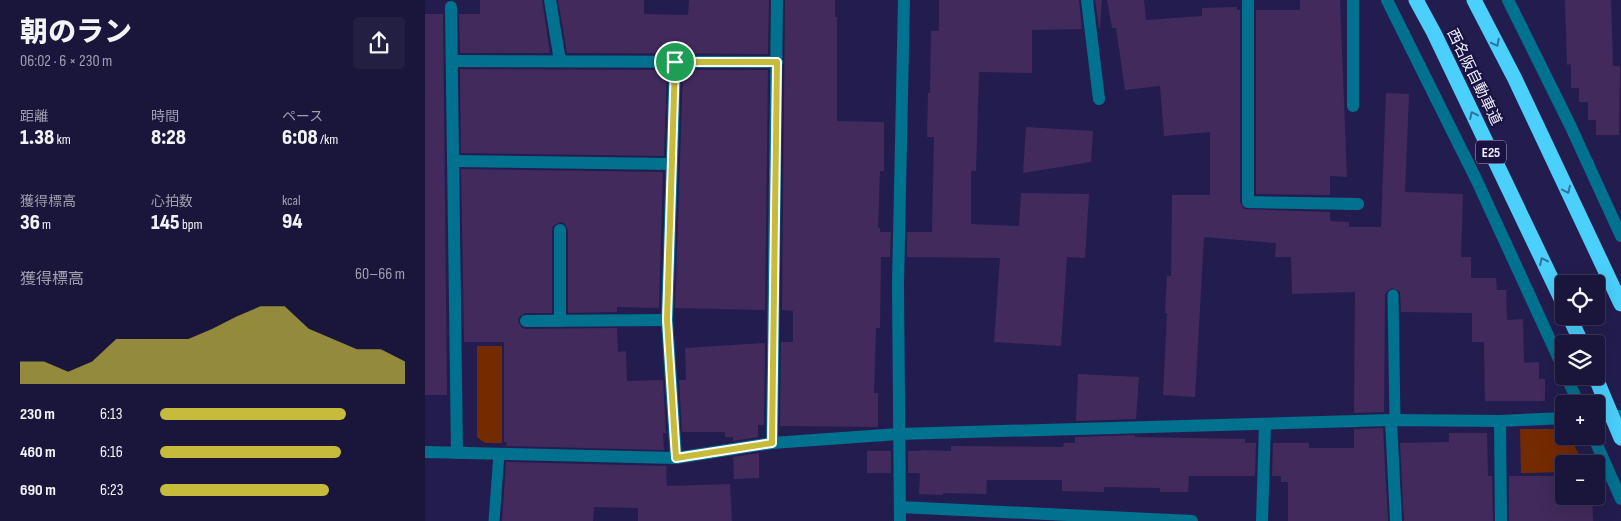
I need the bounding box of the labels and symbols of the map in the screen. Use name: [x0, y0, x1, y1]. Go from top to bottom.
street label: 西名阪自動車道: [1442, 26, 1506, 128]
one-way arrow: [1490, 38, 1500, 47]
pin: [654, 41, 696, 83]
one-way arrow: [1469, 111, 1479, 120]
road number: E25: [1476, 140, 1506, 163]
one-way arrow: [1561, 185, 1571, 194]
one-way arrow: [1539, 257, 1549, 266]

